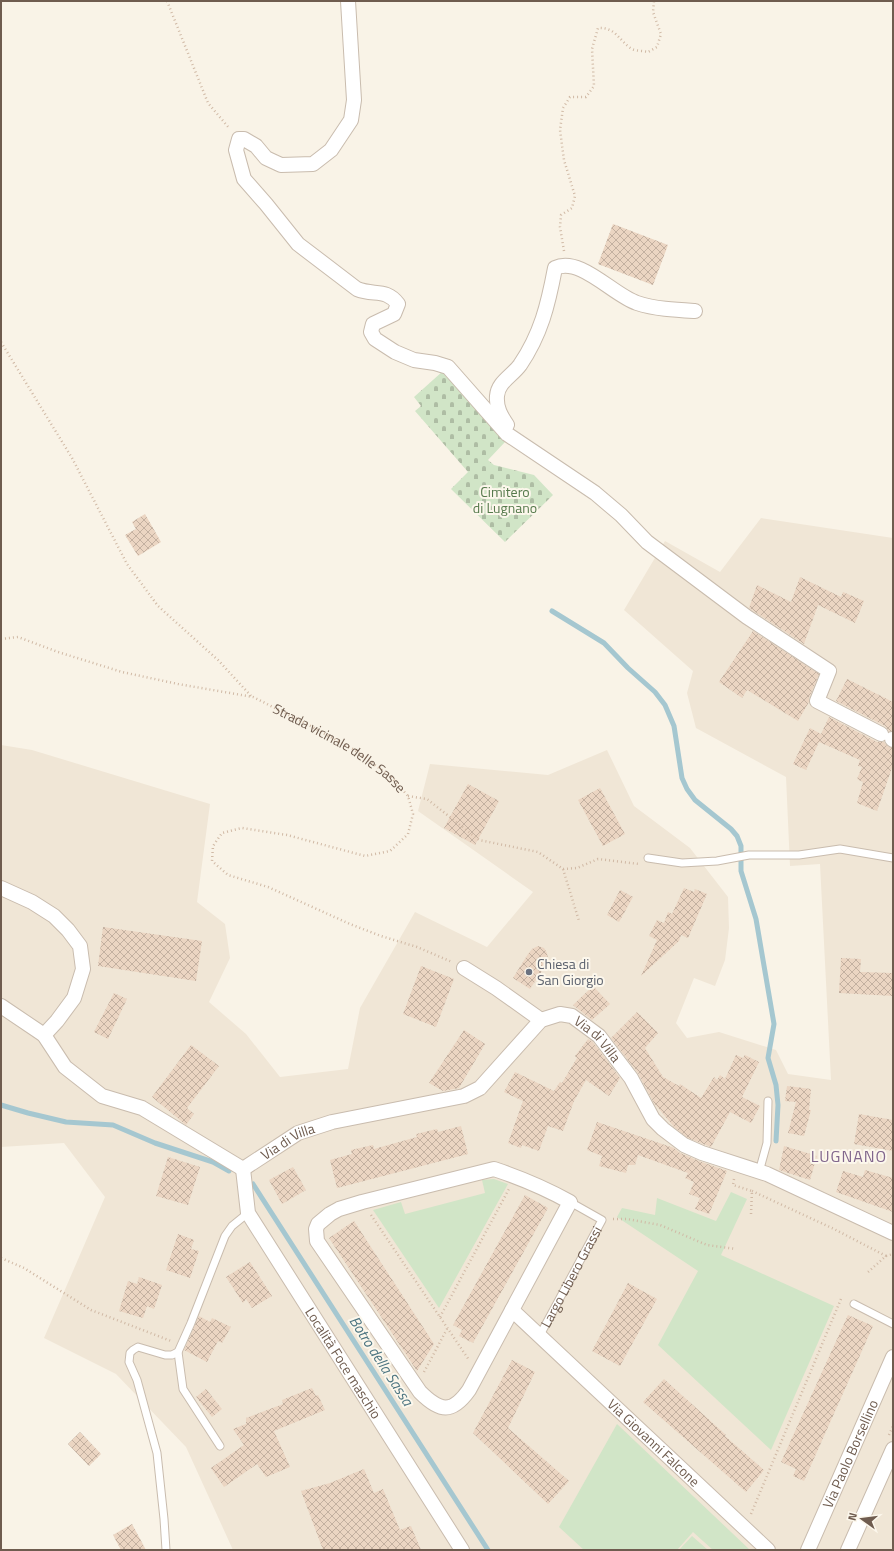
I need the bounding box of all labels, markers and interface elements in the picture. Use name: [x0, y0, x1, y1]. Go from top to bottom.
park label: Cimitero di Lugnano: [473, 481, 537, 518]
street label: Strada vicinale delle Sasse: [269, 698, 411, 797]
place label: Chiesa di San Giorgio: [537, 953, 604, 990]
marker: Chiesa di San Giorgio: [524, 967, 534, 977]
street label: Via di Villa: [570, 1010, 626, 1067]
street label: Via di Villa: [256, 1117, 317, 1165]
district label: LUGNANO: [811, 1144, 887, 1168]
street label: Largo Libero Grassi: [535, 1222, 607, 1331]
street label: Località Foce maschio: [300, 1303, 387, 1423]
water label: Botro della Sassa: [344, 1311, 420, 1411]
street label: Via Giovanni Falcone: [603, 1393, 705, 1491]
street label: Via Paolo Borsellino: [817, 1396, 883, 1511]
north arrow: [842, 1499, 882, 1539]
text: N: [844, 1511, 861, 1522]

